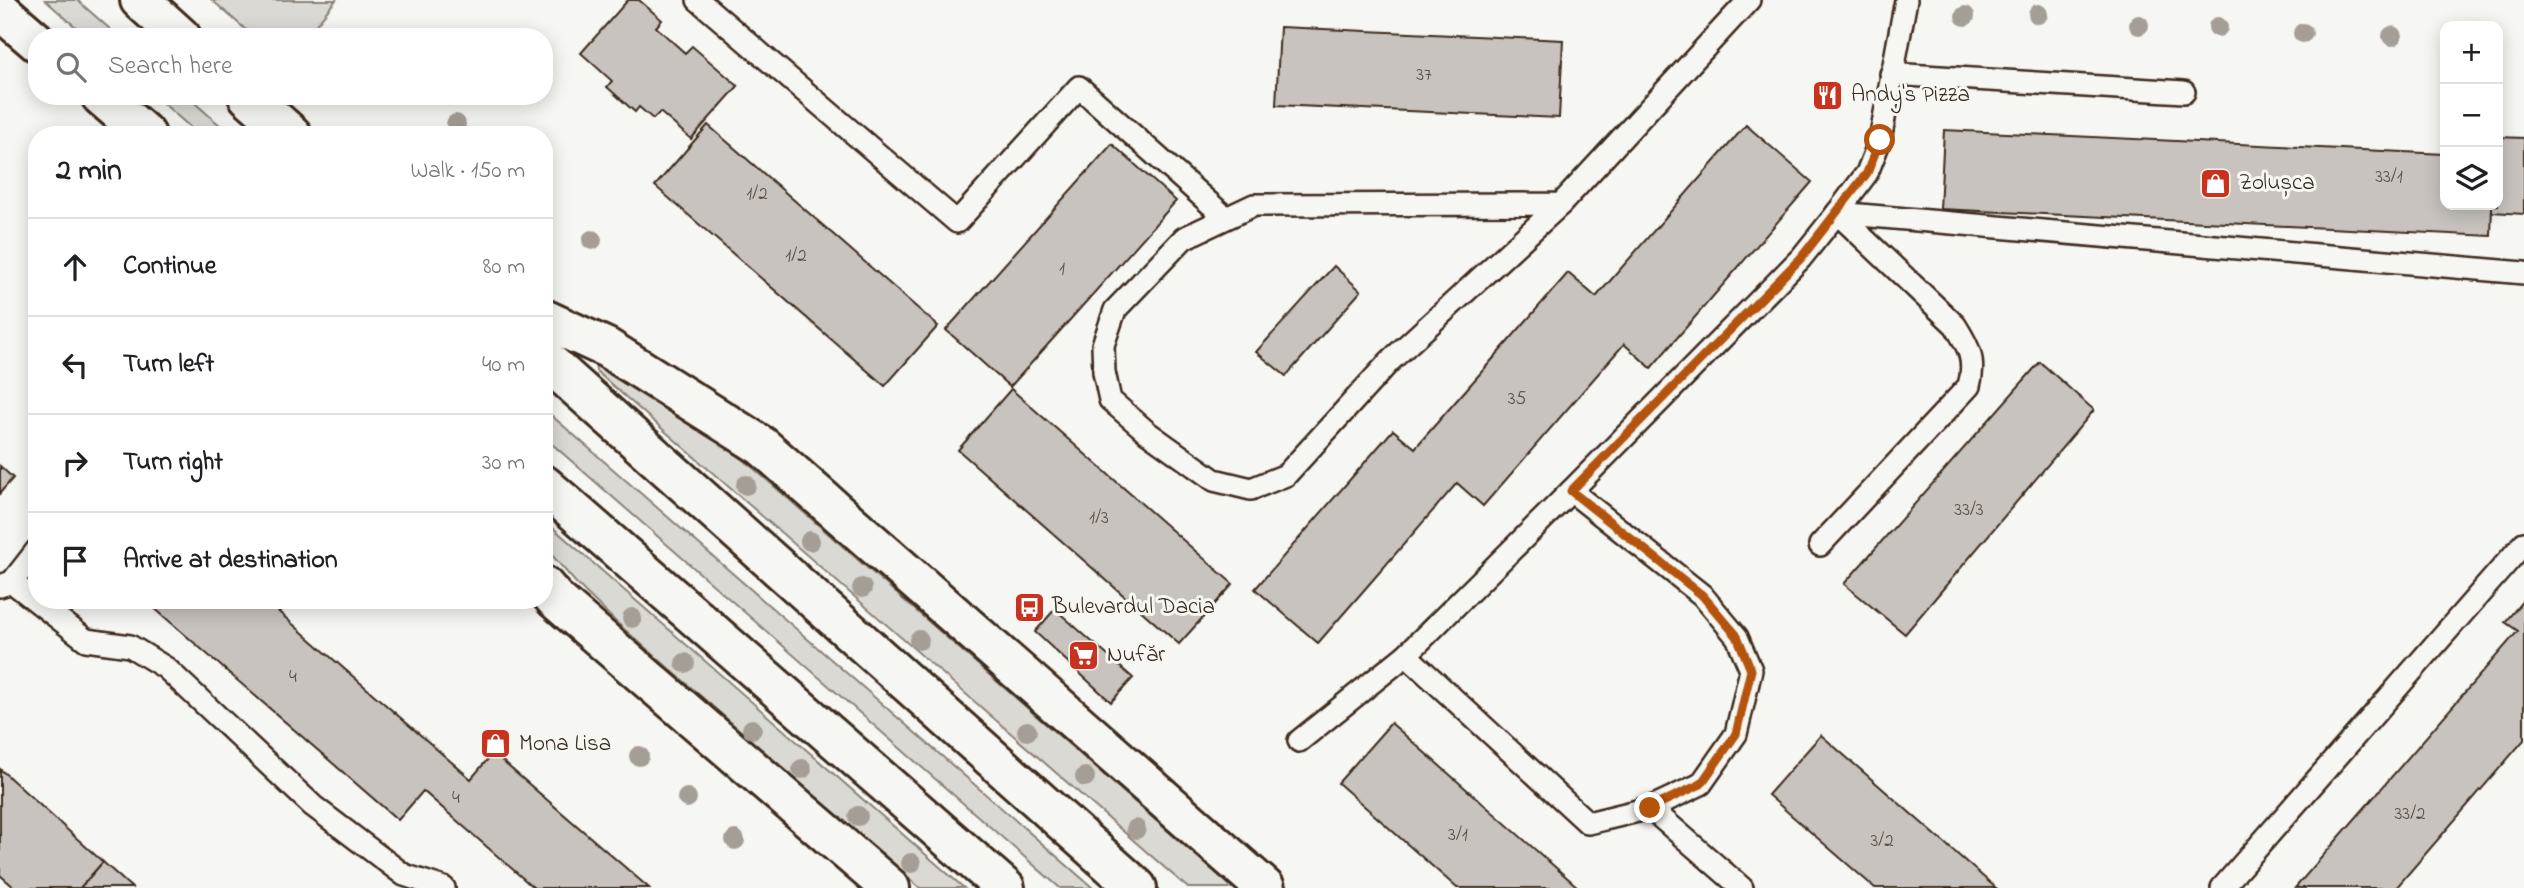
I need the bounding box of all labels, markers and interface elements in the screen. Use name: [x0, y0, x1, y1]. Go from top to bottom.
map controls: [2440, 21, 2503, 210]
button: +: [2440, 21, 2503, 84]
search box: [28, 28, 553, 105]
icon: search: [52, 48, 90, 86]
text: Search here: [108, 48, 233, 86]
house number: 37: [1416, 62, 1432, 89]
restaurant icon: Andy's Pizza: [1811, 78, 1845, 112]
place label: Andy's Pizza: [1851, 79, 1970, 114]
button: −: [2440, 84, 2503, 147]
route start: [1864, 124, 1895, 155]
button: layers: [2440, 147, 2503, 210]
text: 2 min: [56, 150, 122, 194]
text: Walk · 150 m: [410, 155, 525, 188]
house number: 33/1: [2375, 164, 2403, 191]
shop icon: Zolușca: [2199, 166, 2233, 200]
place label: Zolușca: [2239, 167, 2315, 200]
house number: 1/2: [746, 181, 768, 208]
house number: 1/2: [785, 243, 807, 270]
icon: ahead: [56, 248, 94, 286]
text: Continue: [123, 248, 216, 286]
text: 80 m: [483, 251, 525, 284]
house number: 1: [1059, 256, 1065, 283]
icon: left: [56, 346, 94, 384]
text: Turn left: [123, 346, 214, 384]
text: 40 m: [482, 349, 525, 382]
house number: 35: [1508, 386, 1526, 413]
icon: right: [56, 444, 94, 482]
text: Turn right: [123, 444, 223, 482]
text: 30 m: [482, 447, 525, 480]
house number: 33/3: [1954, 497, 1984, 524]
house number: 1/3: [1089, 505, 1109, 532]
icon: arrive: [56, 542, 94, 580]
text: Arrive at destination: [123, 542, 338, 580]
bus stop icon: Bulevardul Dacia: [1012, 590, 1046, 624]
place label: Bulevardul Dacia: [1051, 591, 1215, 624]
supermarket icon: Nufăr: [1067, 638, 1101, 672]
place label: Nufăr: [1107, 639, 1166, 672]
house number: 4: [289, 664, 297, 691]
shop icon: Mona Lisa: [479, 727, 513, 761]
place label: Mona Lisa: [519, 728, 611, 761]
house number: 4: [452, 785, 460, 812]
route end: [1634, 792, 1665, 823]
house number: 33/2: [2394, 801, 2426, 828]
house number: 3/1: [1448, 822, 1468, 849]
house number: 3/2: [1870, 828, 1894, 855]

